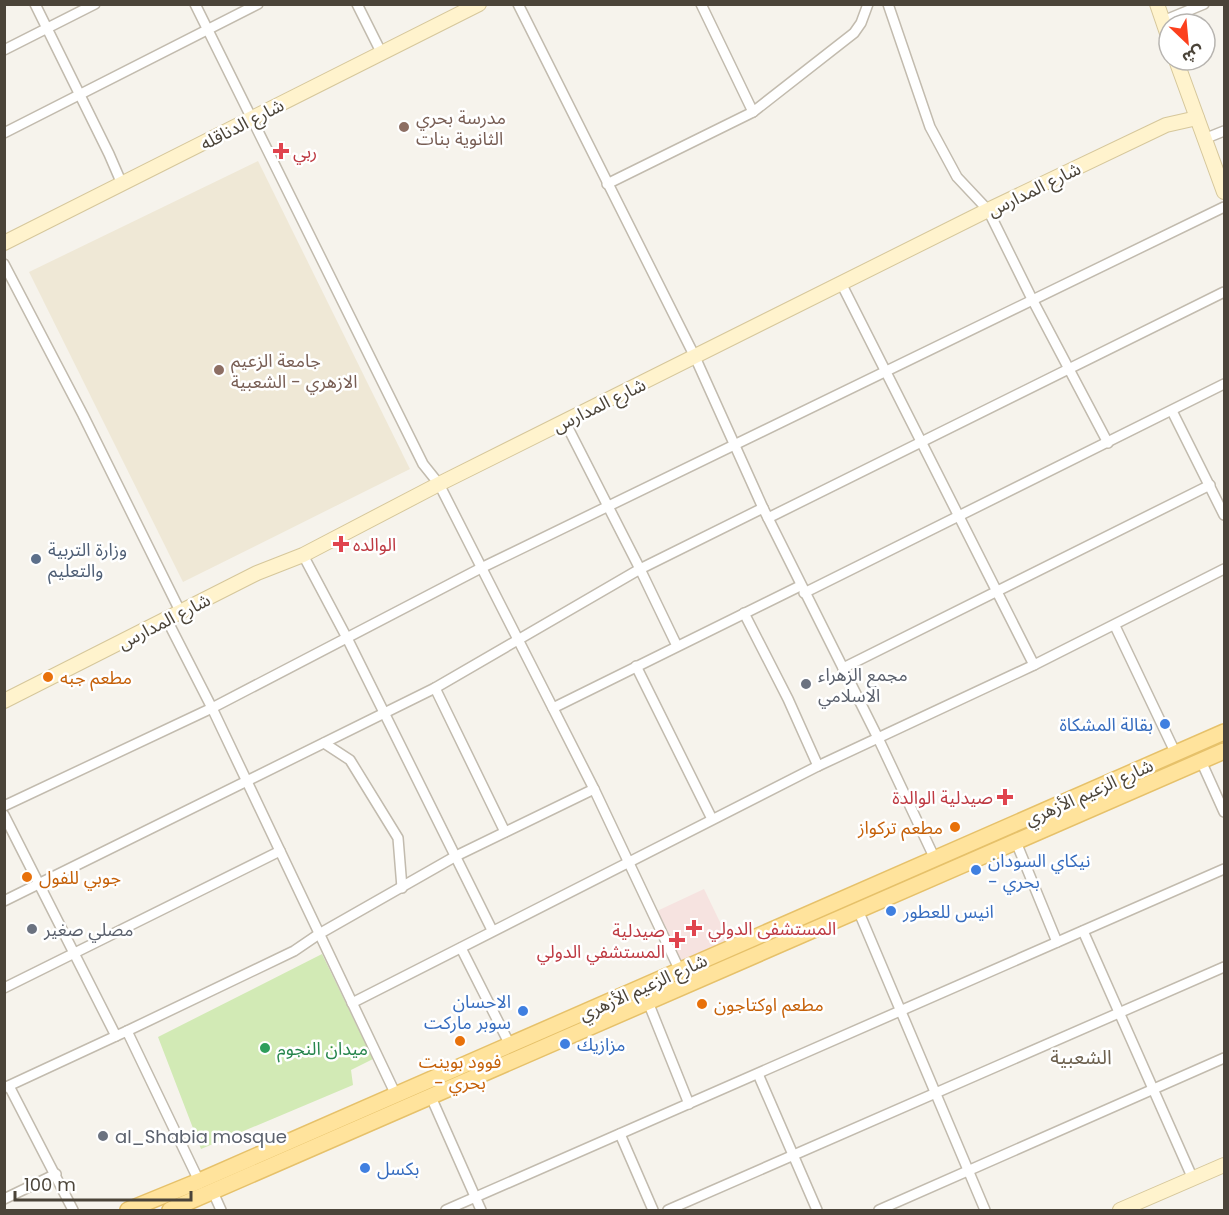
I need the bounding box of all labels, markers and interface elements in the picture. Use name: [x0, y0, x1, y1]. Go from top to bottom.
north arrow: [1157, 12, 1217, 72]
text: ش: [1178, 40, 1208, 70]
street label: شارع الدناقله: [196, 92, 289, 158]
place label: مدرسة بحري الثانوية بنات: [416, 105, 506, 151]
marker: مدرسة بحري الثانوية بنات: [397, 120, 411, 134]
place label: ربي: [293, 139, 317, 165]
marker: ربي: [274, 144, 288, 158]
street label: شارع المدارس: [983, 156, 1086, 224]
place label: جامعة الزعيم الازهري - الشعبية: [231, 348, 358, 395]
marker: جامعة الزعيم الازهري - الشعبية: [212, 363, 226, 377]
street label: شارع المدارس: [548, 372, 651, 440]
place label: الوالده: [353, 532, 396, 557]
place label: وزارة التربية والتعليم: [48, 537, 127, 584]
marker: الوالده: [334, 537, 348, 551]
marker: وزارة التربية والتعليم: [29, 552, 43, 566]
street label: شارع المدارس: [113, 587, 216, 657]
place label: مجمع الزهراء الاسلامي: [818, 662, 908, 709]
place label: مطعم جبه: [60, 665, 132, 691]
marker: مطعم جبه: [41, 670, 55, 684]
marker: مجمع الزهراء الاسلامي: [799, 677, 813, 691]
place label: بقالة المشكاة: [1059, 712, 1153, 737]
marker: بقالة المشكاة: [1158, 717, 1172, 731]
street label: شارع الزعيم الأزهري: [1021, 753, 1158, 833]
place label: صيدلية الوالدة: [892, 785, 993, 810]
marker: صيدلية الوالدة: [998, 790, 1012, 804]
place label: مطعم تركواز: [857, 815, 943, 841]
marker: مطعم تركواز: [948, 820, 962, 834]
place label: نيكاي السودان - بحري: [988, 848, 1090, 895]
marker: نيكاي السودان - بحري: [969, 863, 983, 877]
place label: جوبي للفول: [39, 865, 121, 891]
marker: جوبي للفول: [20, 870, 34, 884]
place label: انيس للعطور: [902, 899, 994, 924]
marker: انيس للعطور: [884, 904, 898, 918]
place label: المستشفى الدولي: [708, 916, 836, 942]
place label: مصلي صغير: [43, 917, 133, 943]
place label: صيدلية المستشفي الدولي: [537, 918, 665, 965]
marker: المستشفى الدولي: [685, 919, 703, 937]
marker: مصلي صغير: [25, 922, 39, 936]
marker: صيدلية المستشفي الدولي: [670, 933, 684, 947]
street label: شارع الزعيم الأزهري: [575, 948, 712, 1028]
place label: الاحسان سوبر ماركت: [424, 989, 511, 1035]
place label: مطعم اوكتاجون: [714, 992, 824, 1018]
marker: مطعم اوكتاجون: [695, 997, 709, 1011]
marker: الاحسان سوبر ماركت: [516, 1004, 530, 1018]
place label: مزازيك: [577, 1032, 625, 1057]
marker: فوود بوينت - بحري: [453, 1034, 467, 1048]
place label: ميدان النجوم: [277, 1036, 368, 1063]
marker: مزازيك: [558, 1037, 572, 1051]
marker: ميدان النجوم: [258, 1041, 272, 1055]
district label: الشعبية: [1050, 1043, 1112, 1071]
place label: فوود بوينت - بحري: [419, 1049, 501, 1096]
place label: al_Shabia mosque: [115, 1124, 287, 1149]
marker: al_Shabia mosque: [96, 1129, 110, 1143]
place label: بكسل: [377, 1156, 419, 1181]
marker: بكسل: [358, 1161, 372, 1175]
scale bar: [15, 1164, 190, 1202]
text: 100 m: [24, 1172, 76, 1197]

